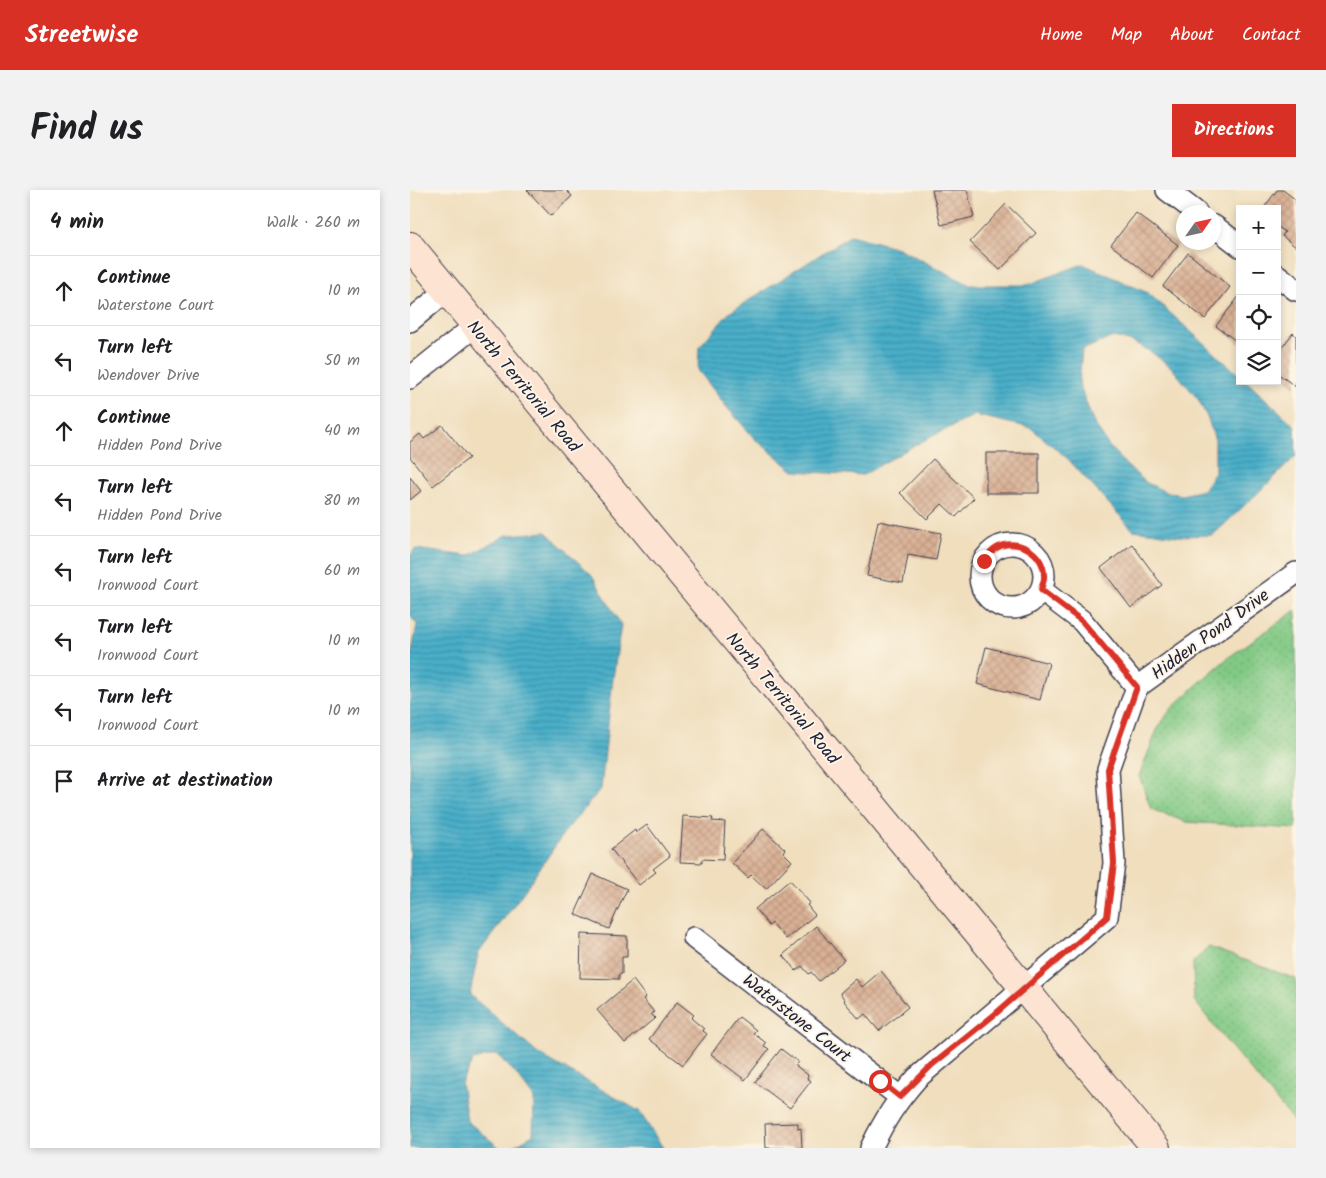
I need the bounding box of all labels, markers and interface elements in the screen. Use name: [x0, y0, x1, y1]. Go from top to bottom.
text: Streetwise: [25, 16, 138, 55]
text: Home: [1040, 21, 1083, 50]
text: Map: [1111, 21, 1142, 50]
text: About: [1170, 21, 1214, 50]
text: Contact: [1242, 21, 1301, 50]
text: Find us: [30, 102, 143, 158]
button: Directions: [1172, 104, 1296, 157]
north arrow: [1176, 205, 1221, 250]
map controls: [1236, 205, 1281, 385]
button: +: [1236, 205, 1281, 250]
text: 4 min: [50, 206, 104, 239]
text: Walk · 260 m: [267, 210, 360, 235]
button: −: [1236, 250, 1281, 295]
text: Continue: [97, 263, 170, 293]
icon: ahead: [50, 277, 78, 305]
text: 10 m: [328, 278, 360, 303]
text: Waterstone Court: [97, 293, 214, 318]
button: locate: [1236, 295, 1281, 340]
street label: North Territorial Road: [459, 314, 588, 460]
text: Turn left: [97, 333, 172, 363]
button: layers: [1236, 340, 1281, 385]
icon: left: [50, 347, 78, 375]
text: 50 m: [324, 348, 360, 373]
text: Wendover Drive: [97, 363, 200, 388]
text: Continue: [97, 403, 170, 433]
icon: ahead: [50, 417, 78, 445]
text: 40 m: [324, 418, 360, 443]
text: Hidden Pond Drive: [97, 433, 222, 458]
text: Turn left: [97, 473, 172, 503]
icon: left: [50, 487, 78, 515]
text: 80 m: [323, 488, 360, 513]
text: Hidden Pond Drive: [97, 503, 222, 528]
text: Turn left: [97, 543, 172, 573]
route end: [973, 550, 996, 573]
icon: left: [50, 557, 78, 585]
text: 60 m: [324, 558, 360, 583]
text: Ironwood Court: [97, 573, 199, 598]
street label: Hidden Pond Drive: [1146, 582, 1276, 688]
text: Turn left: [97, 613, 172, 643]
street label: North Territorial Road: [718, 626, 847, 772]
icon: left: [50, 627, 78, 655]
text: 10 m: [328, 628, 360, 653]
text: Ironwood Court: [97, 643, 199, 668]
text: Turn left: [97, 683, 172, 713]
icon: left: [50, 697, 78, 725]
text: 10 m: [328, 698, 360, 723]
text: Ironwood Court: [97, 713, 199, 738]
text: Arrive at destination: [97, 766, 273, 796]
icon: arrive: [50, 767, 78, 795]
street label: Waterstone Court: [735, 967, 858, 1072]
route start: [869, 1070, 892, 1093]

